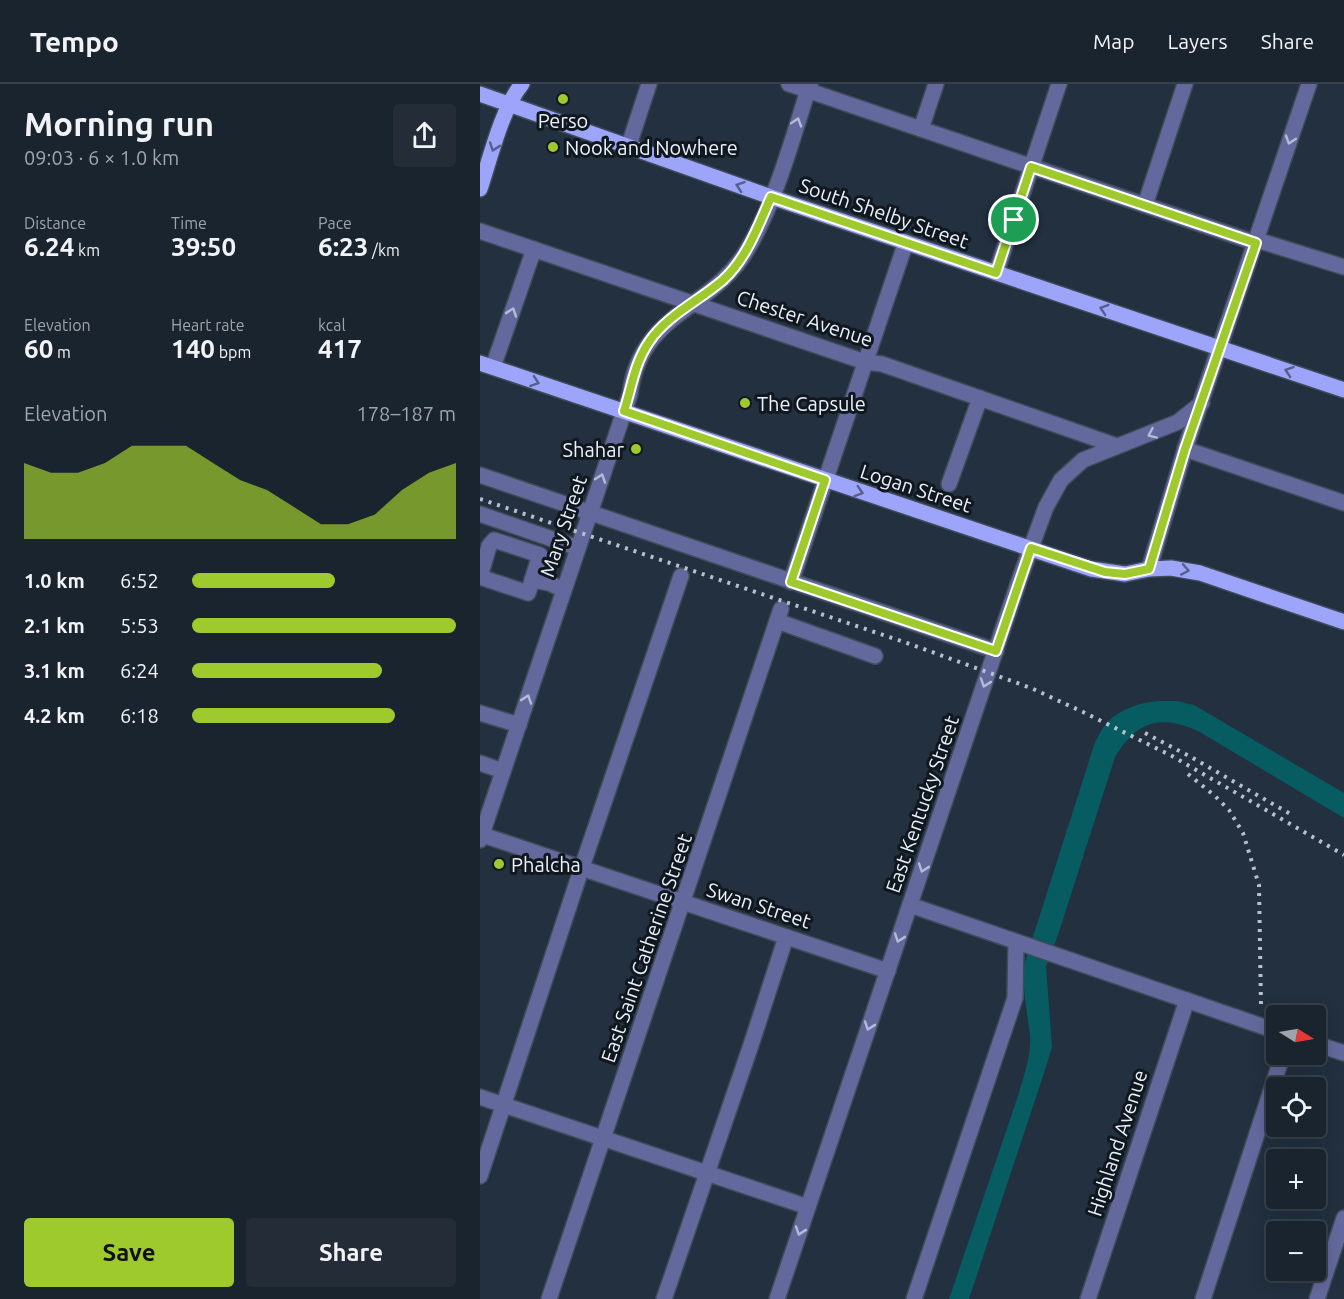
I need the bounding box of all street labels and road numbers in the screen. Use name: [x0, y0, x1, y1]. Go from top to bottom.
street label: South Shelby Street: [796, 173, 972, 253]
street label: Chester Avenue: [734, 285, 876, 351]
street label: Logan Street: [858, 459, 975, 517]
street label: Mary Street: [535, 472, 591, 580]
street label: East Kentucky Street: [881, 712, 963, 896]
street label: East Saint Catherine Street: [596, 831, 696, 1065]
street label: Swan Street: [704, 877, 814, 933]
street label: Highland Avenue: [1083, 1067, 1151, 1219]

